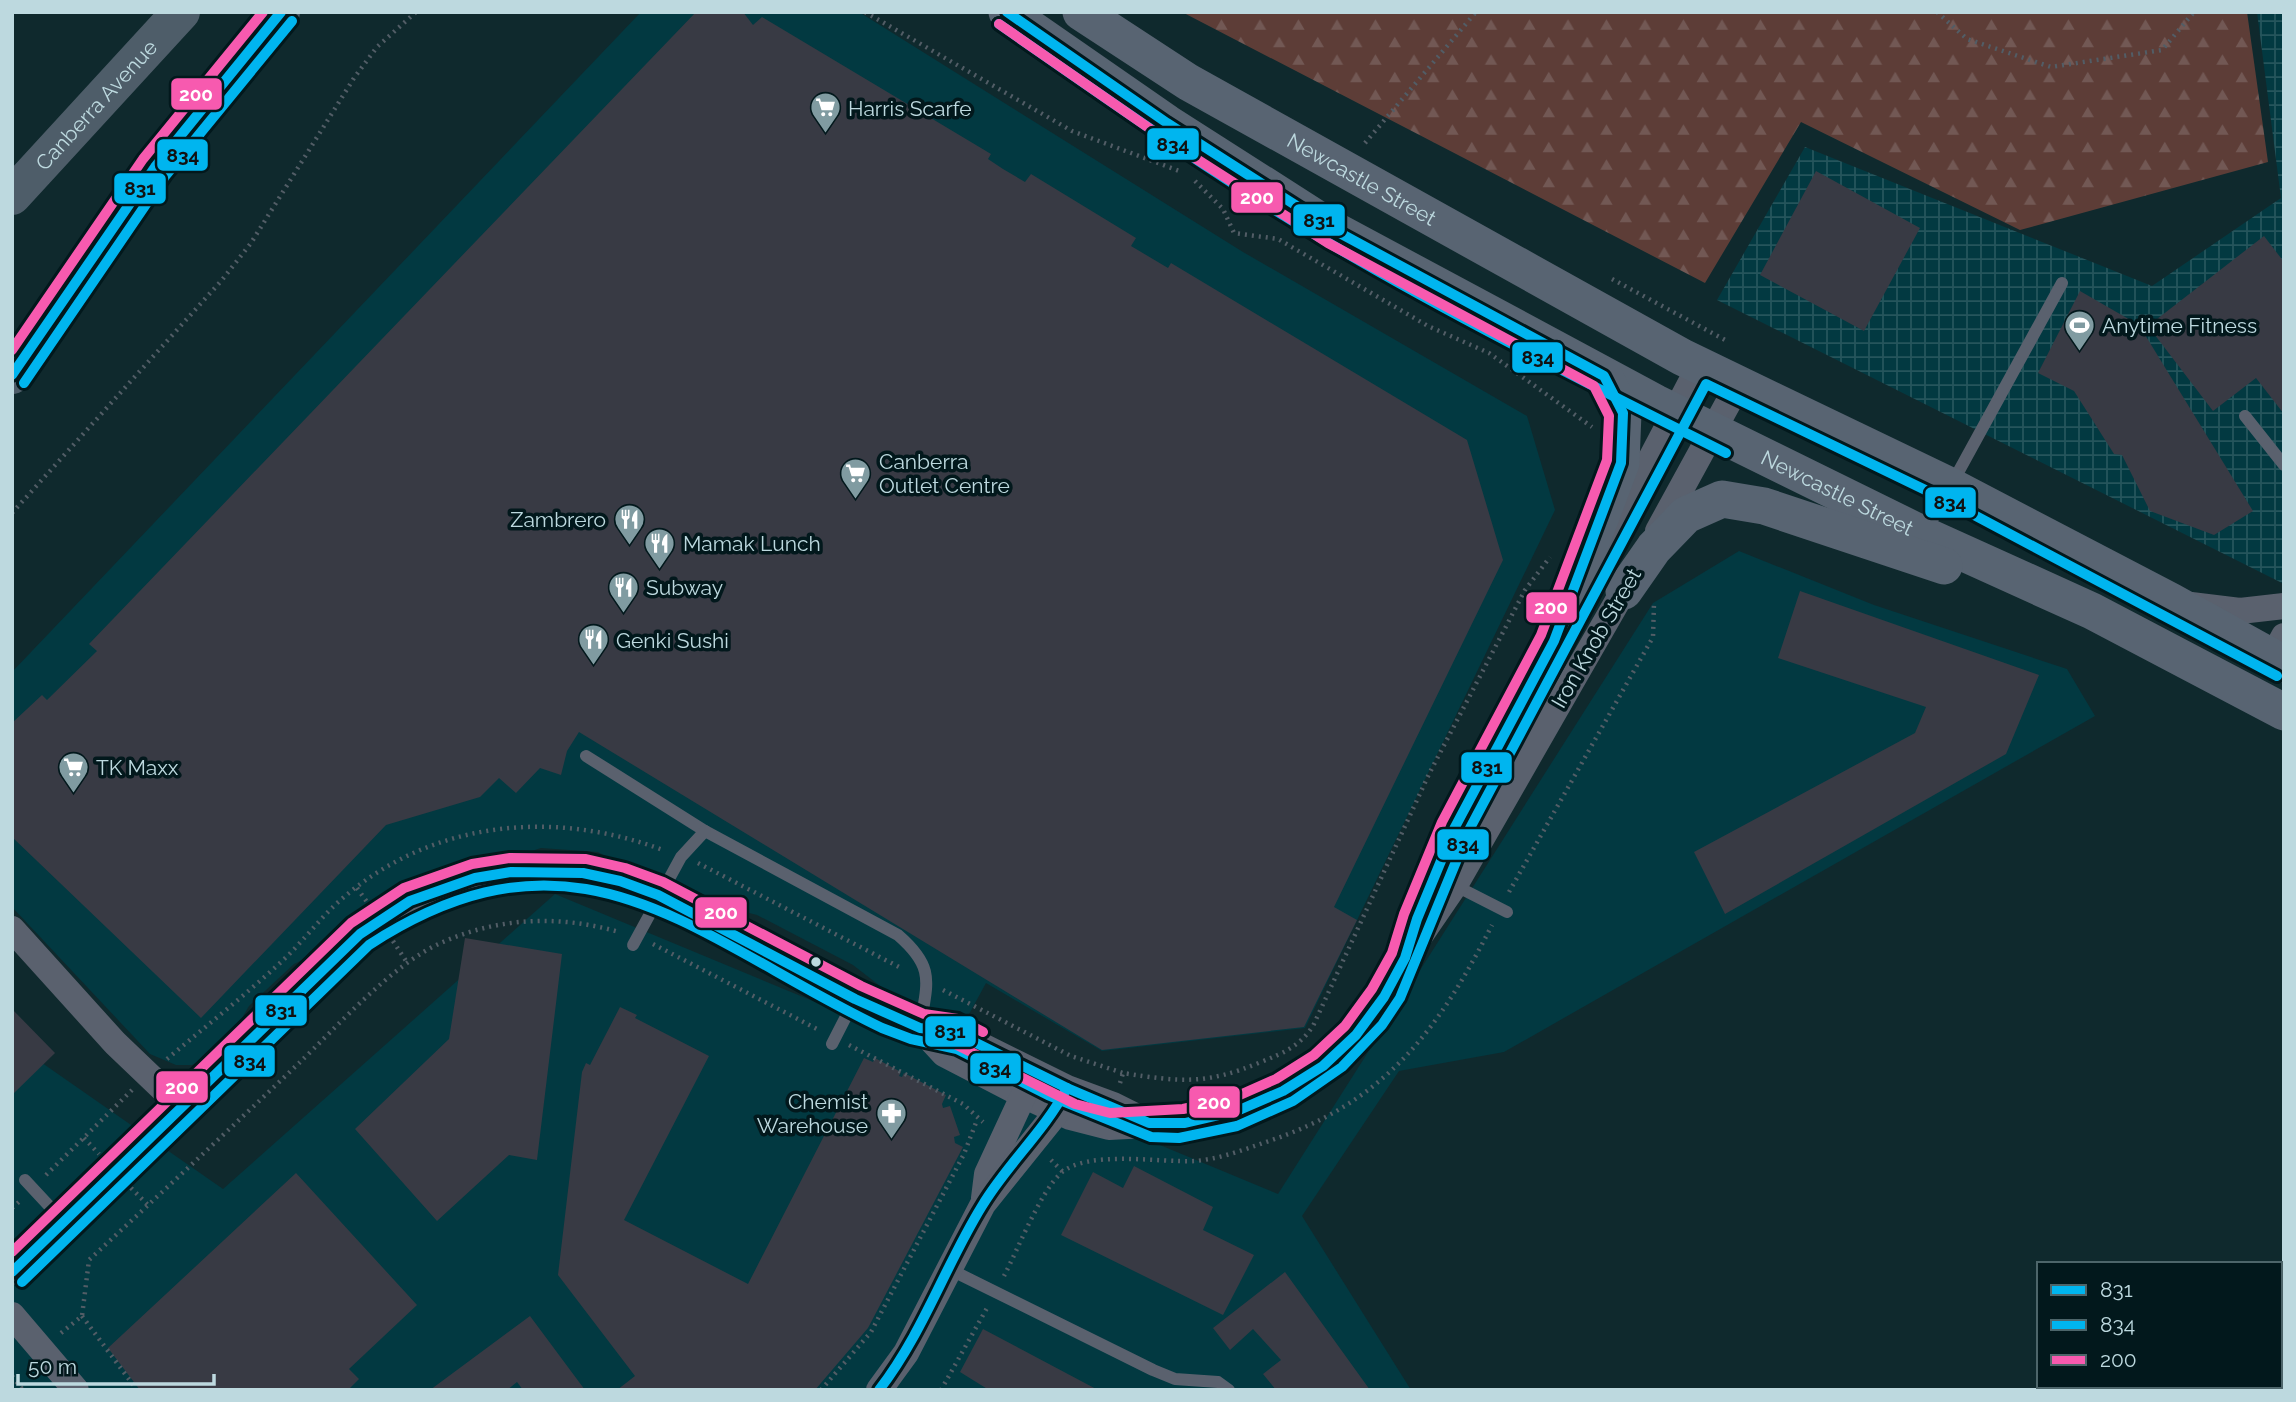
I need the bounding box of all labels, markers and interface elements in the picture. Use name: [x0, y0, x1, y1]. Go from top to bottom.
street label: Canberra Avenue: [30, 34, 162, 175]
line badge: 200: [170, 77, 223, 111]
text: 200: [179, 83, 213, 105]
supermarket icon: Harris Scarfe: [808, 91, 842, 135]
place label: Harris Scarfe: [848, 96, 972, 121]
line badge: 834: [1146, 127, 1200, 161]
street label: Newcastle Street: [1283, 127, 1441, 230]
text: 834: [1157, 133, 1190, 155]
line badge: 834: [156, 138, 209, 172]
text: 834: [167, 144, 200, 166]
line badge: 831: [113, 172, 167, 205]
text: 831: [124, 177, 156, 199]
line badge: 200: [1230, 181, 1284, 214]
text: 200: [1240, 186, 1274, 208]
line badge: 831: [1292, 203, 1346, 237]
text: 831: [1303, 209, 1335, 231]
sports icon: Anytime Fitness: [2062, 308, 2096, 352]
place label: Anytime Fitness: [2102, 313, 2257, 338]
line badge: 834: [1511, 341, 1564, 374]
text: 834: [1522, 346, 1555, 368]
street label: Newcastle Street: [1757, 444, 1918, 540]
place label: Canberra Outlet Centre: [879, 449, 1010, 498]
supermarket icon: Canberra Outlet Centre: [839, 456, 873, 500]
line badge: 834: [1924, 486, 1977, 519]
text: 834: [1934, 491, 1967, 513]
restaurant icon: Zambrero: [612, 502, 646, 546]
place label: Zambrero: [510, 507, 606, 532]
restaurant icon: Mamak Lunch: [643, 526, 677, 570]
place label: Mamak Lunch: [683, 531, 821, 556]
street label: Iron Knob Street: [1546, 564, 1646, 712]
restaurant icon: Subway: [606, 570, 640, 614]
place label: Subway: [646, 575, 723, 600]
line badge: 200: [1525, 591, 1578, 624]
text: 200: [1534, 596, 1568, 618]
restaurant icon: Genki Sushi: [576, 623, 610, 667]
place label: Genki Sushi: [616, 628, 729, 653]
supermarket icon: TK Maxx: [56, 750, 90, 794]
line badge: 831: [1460, 751, 1513, 784]
place label: TK Maxx: [96, 755, 179, 780]
text: 831: [1471, 756, 1503, 778]
line badge: 834: [1436, 828, 1490, 861]
text: 834: [1447, 833, 1480, 855]
line badge: 200: [694, 896, 748, 929]
text: 200: [704, 901, 738, 923]
unlabelled marker: [809, 955, 823, 969]
line badge: 831: [254, 994, 308, 1027]
text: 831: [265, 999, 297, 1021]
line badge: 831: [924, 1015, 977, 1048]
text: 831: [934, 1020, 966, 1042]
line badge: 834: [223, 1044, 276, 1078]
text: 834: [234, 1050, 267, 1072]
line badge: 834: [969, 1052, 1022, 1085]
text: 834: [979, 1057, 1012, 1079]
line badge: 200: [155, 1070, 209, 1104]
text: 200: [165, 1076, 199, 1098]
line badge: 200: [1188, 1085, 1241, 1119]
place label: Chemist Warehouse: [757, 1089, 868, 1138]
text: 200: [1197, 1091, 1231, 1113]
pharmacy icon: Chemist Warehouse: [874, 1096, 908, 1140]
legend: [2037, 1262, 2282, 1388]
text: 831: [2100, 1277, 2133, 1302]
text: 834: [2100, 1312, 2135, 1337]
scale bar: [18, 1342, 214, 1386]
text: 200: [2100, 1347, 2137, 1372]
text: 50 m: [28, 1354, 77, 1379]

